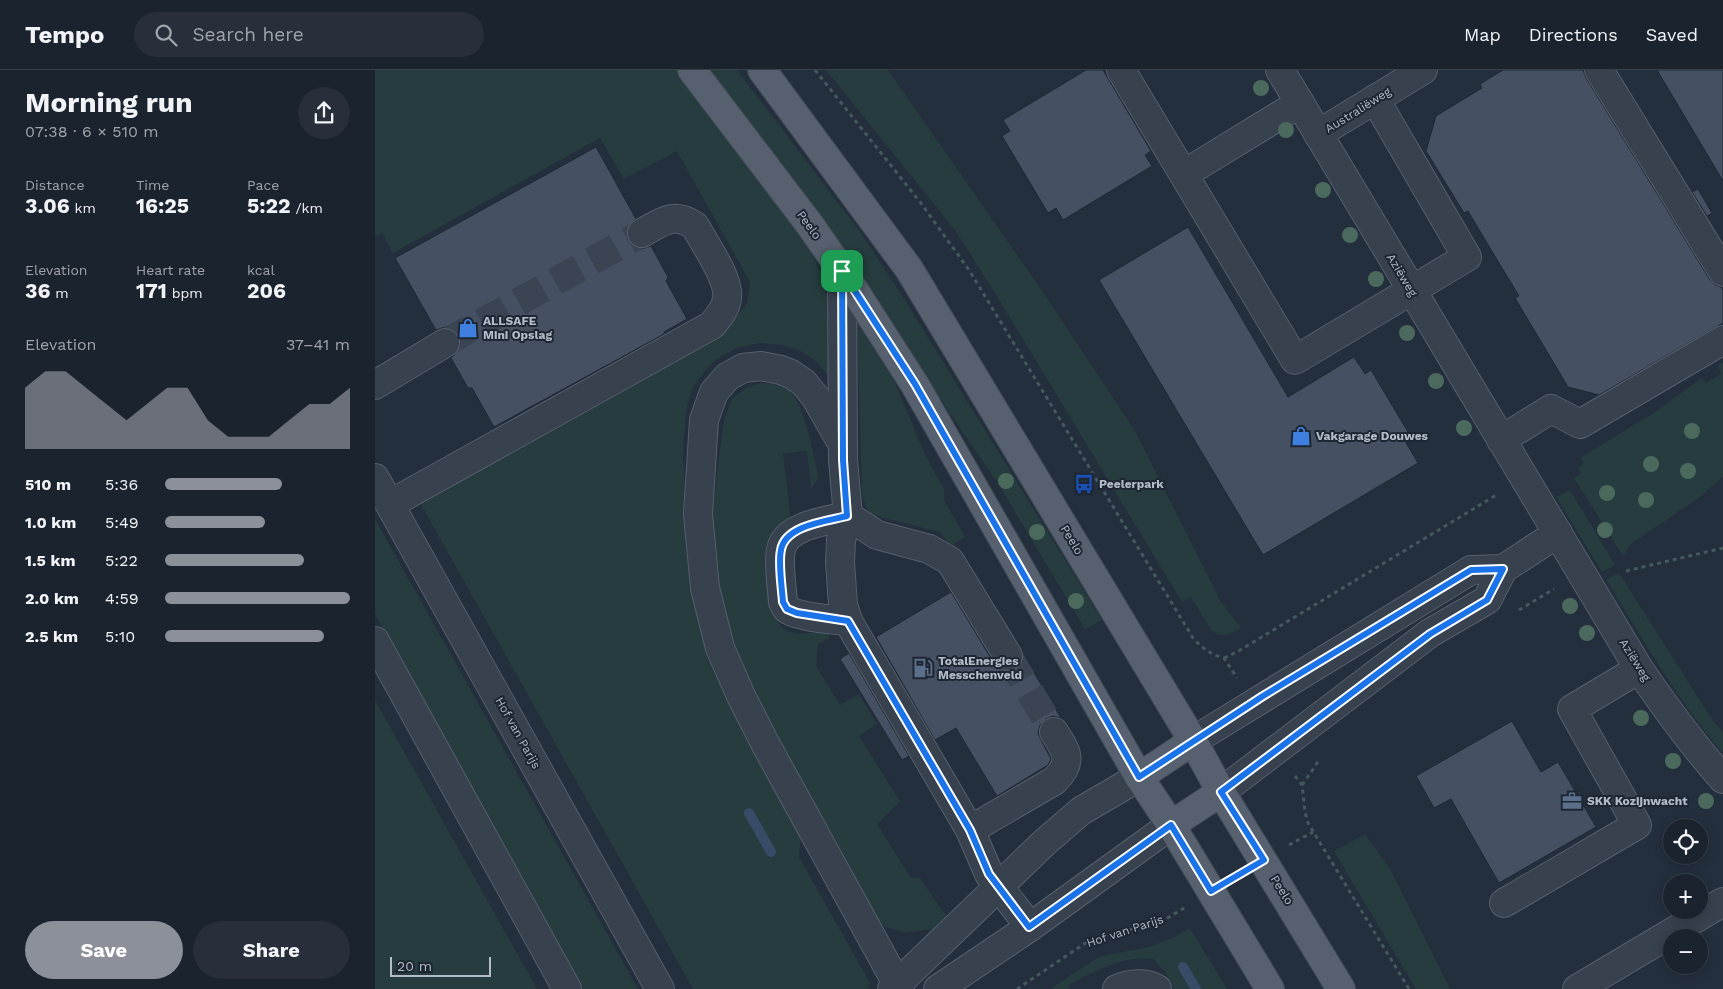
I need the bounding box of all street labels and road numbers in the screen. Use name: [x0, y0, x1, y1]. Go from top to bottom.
street label: Australiëweg: [1323, 84, 1394, 136]
street label: Peelo: [794, 208, 824, 242]
street label: Aziëweg: [1384, 251, 1421, 299]
street label: Peelo: [1058, 523, 1086, 557]
street label: Aziëweg: [1616, 636, 1654, 684]
street label: Hof van Parijs: [492, 695, 544, 771]
street label: Peelo: [1268, 873, 1296, 907]
street label: Hof van Parijs: [1085, 912, 1165, 950]

